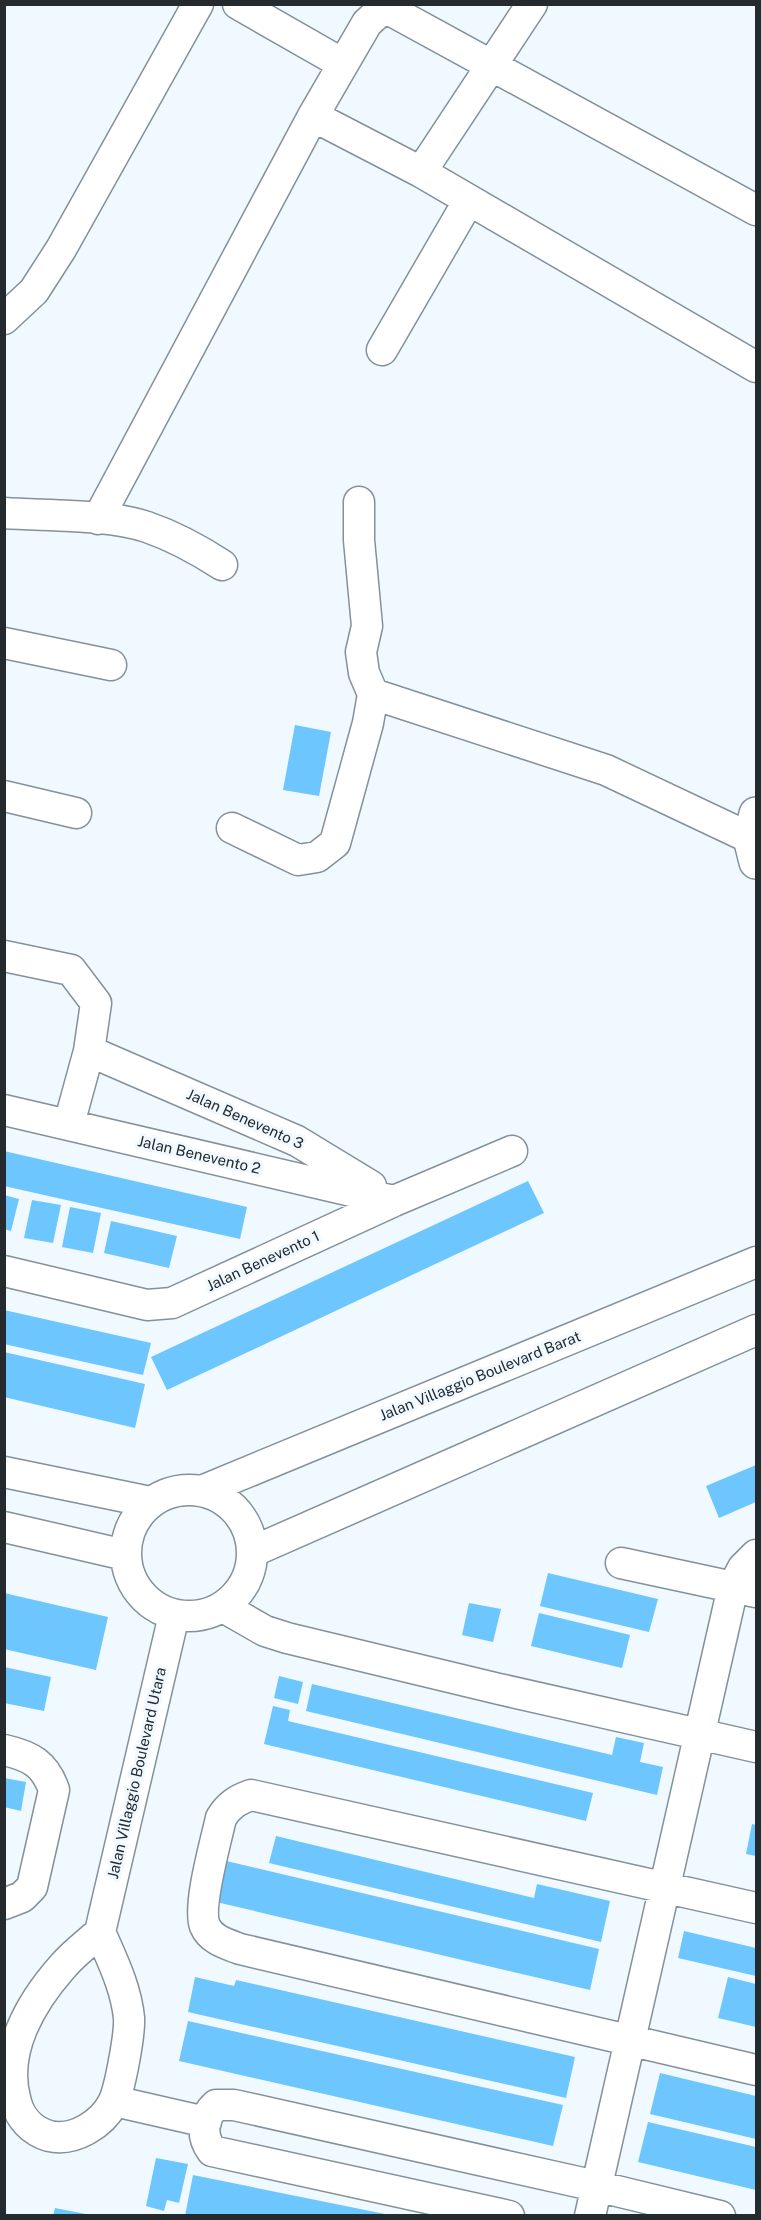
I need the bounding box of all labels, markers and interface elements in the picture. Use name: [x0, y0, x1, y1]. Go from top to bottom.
street label: Jalan Benevento 3: [184, 1085, 306, 1152]
street label: Jalan Benevento 2: [136, 1132, 262, 1177]
street label: Jalan Benevento 1: [204, 1227, 322, 1294]
street label: Jalan Villaggio Boulevard Barat: [377, 1327, 583, 1424]
street label: Jalan Villaggio Boulevard Utara: [104, 1665, 169, 1880]

